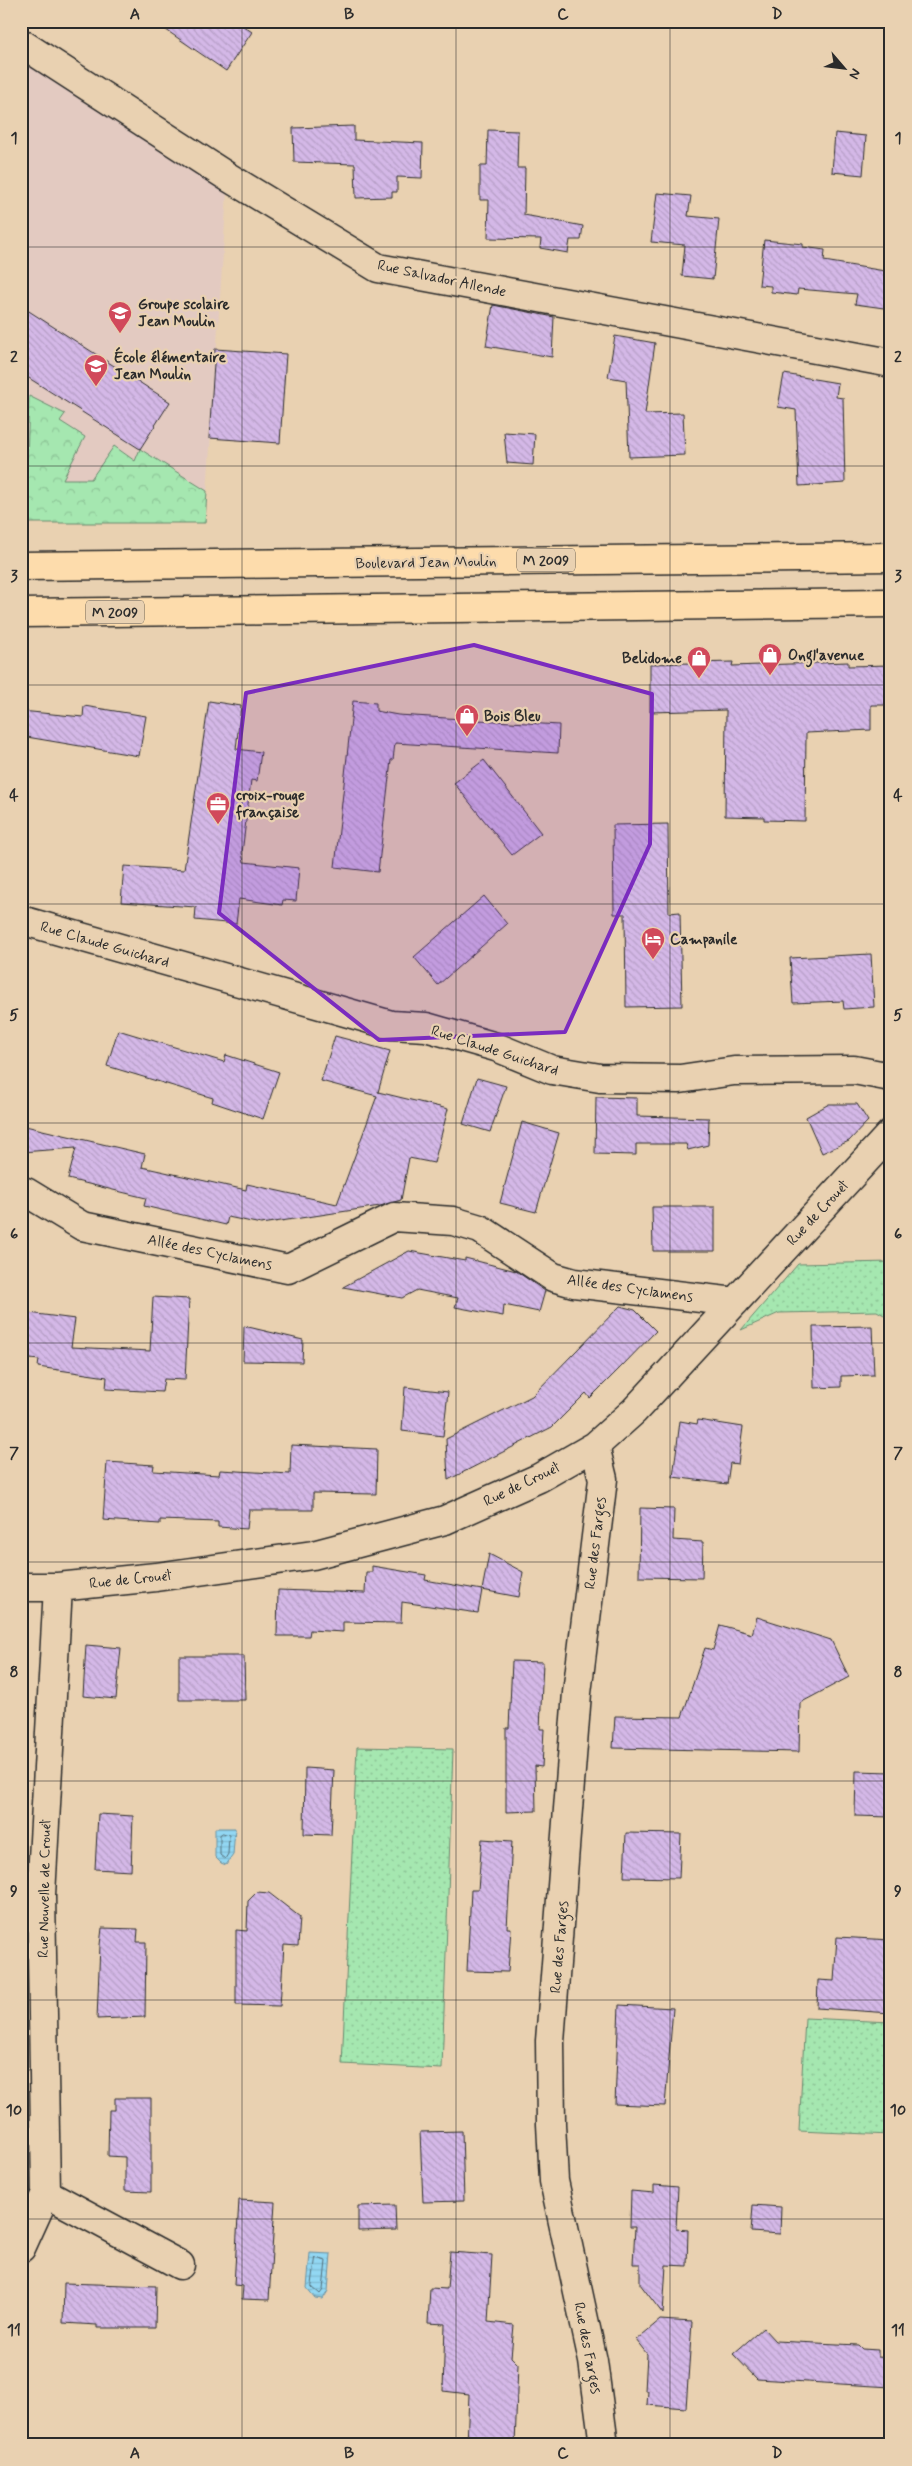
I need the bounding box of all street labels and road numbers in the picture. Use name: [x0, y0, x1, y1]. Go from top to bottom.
street label: Rue Salvador Allende: [375, 256, 508, 302]
road number: M 2009: [517, 548, 575, 572]
street label: Boulevard Jean Moulin: [355, 552, 497, 574]
road number: M 2009: [86, 600, 144, 624]
street label: Rue Claude Guichard: [38, 917, 171, 973]
street label: Rue Claude Guichard: [428, 1021, 561, 1081]
street label: Rue de Crouël: [783, 1176, 854, 1250]
street label: Allée des Cyclamens: [146, 1230, 274, 1276]
street label: Allée des Cyclamens: [566, 1270, 694, 1308]
street label: Rue de Crouël: [480, 1458, 563, 1512]
street label: Rue des Farges: [580, 1496, 613, 1591]
street label: Rue de Crouël: [88, 1566, 173, 1594]
street label: Rue Nouvelle de Crouël: [34, 1819, 56, 1958]
street label: Rue des Farges: [546, 1900, 575, 1994]
street label: Rue des Farges: [567, 2301, 606, 2396]

